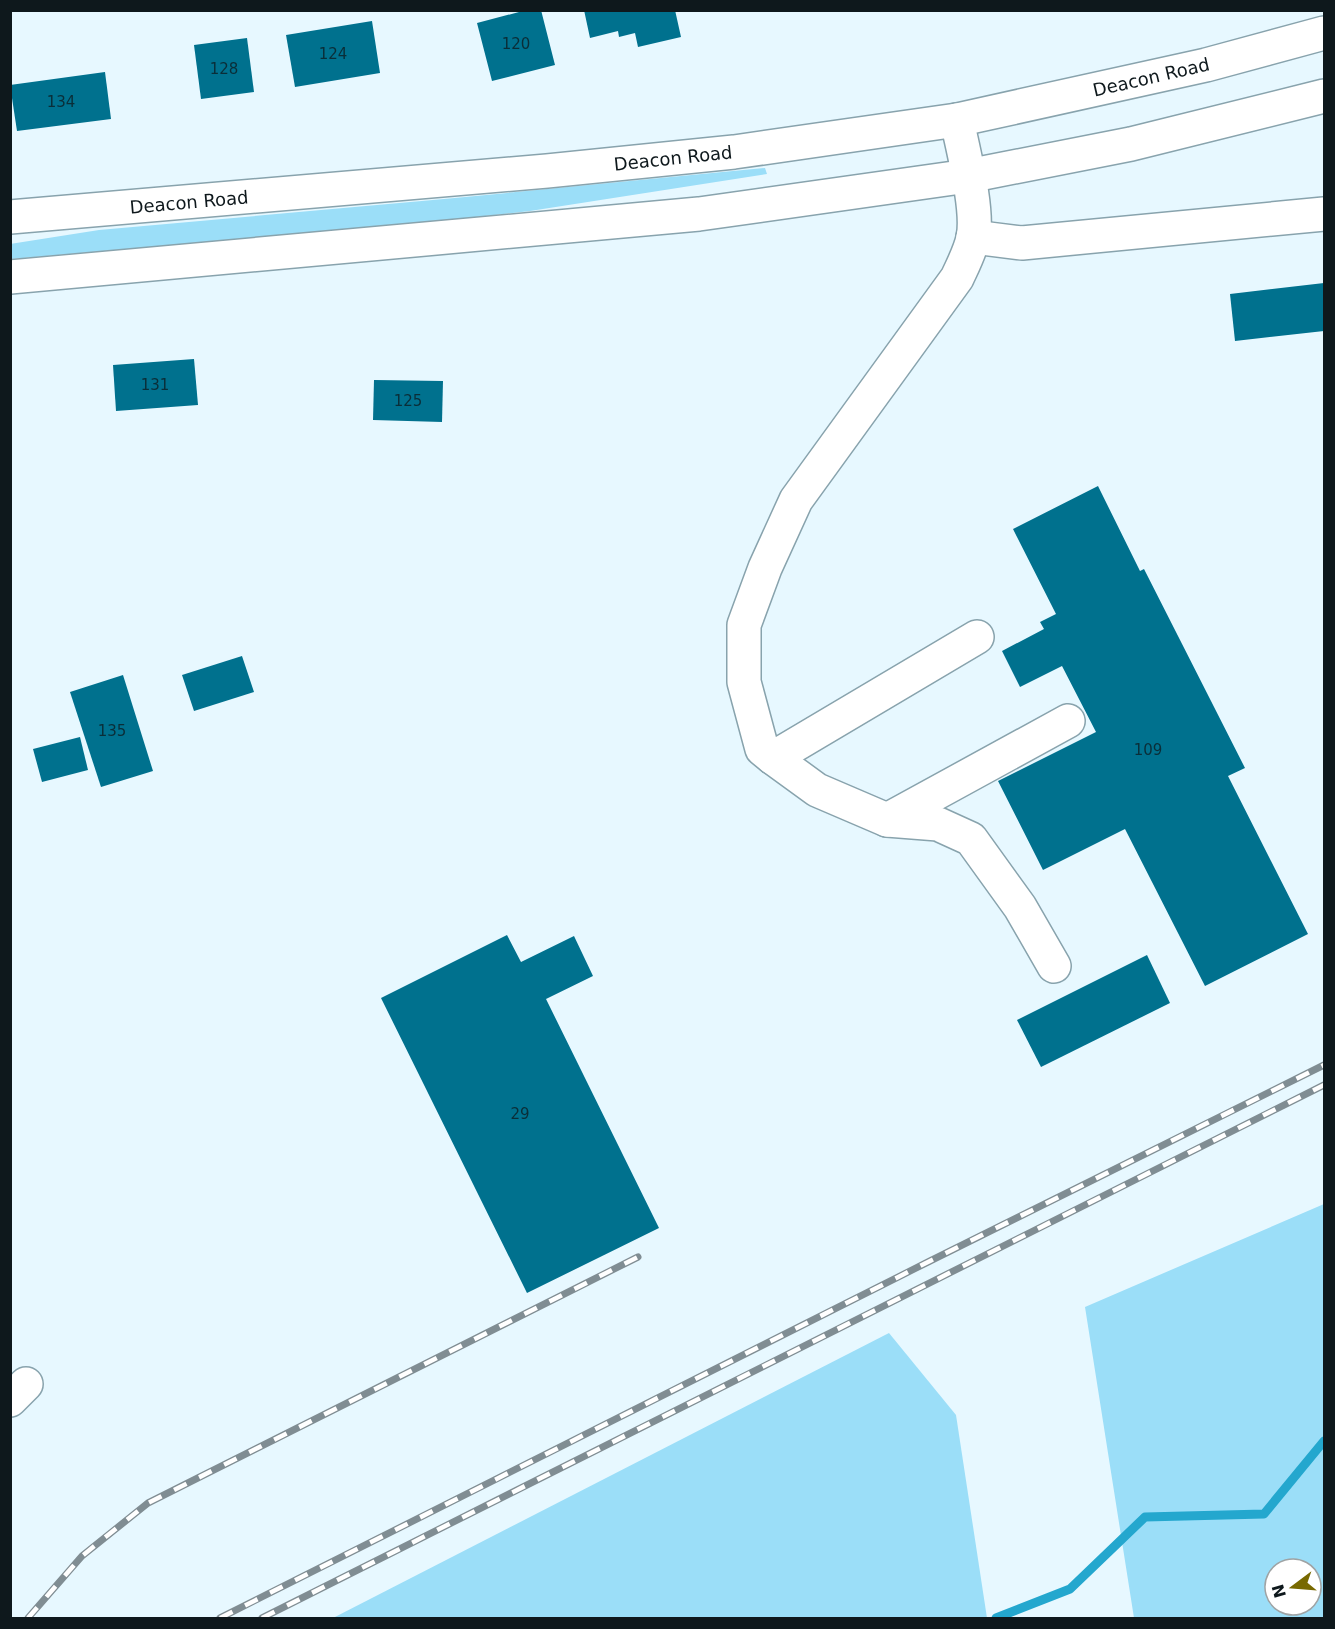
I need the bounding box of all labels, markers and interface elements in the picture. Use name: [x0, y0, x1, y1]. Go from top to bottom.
house number: 120: [502, 35, 530, 53]
house number: 124: [319, 45, 347, 63]
street label: Deacon Road: [1091, 53, 1211, 101]
house number: 128: [210, 60, 238, 78]
house number: 134: [47, 93, 75, 111]
street label: Deacon Road: [613, 141, 733, 175]
street label: Deacon Road: [129, 186, 249, 218]
house number: 131: [141, 376, 169, 394]
house number: 125: [394, 392, 422, 410]
house number: 135: [98, 722, 126, 740]
house number: 109: [1134, 741, 1162, 759]
house number: 29: [510, 1105, 530, 1123]
north arrow: [1263, 1557, 1323, 1617]
text: N: [1268, 1582, 1290, 1600]

